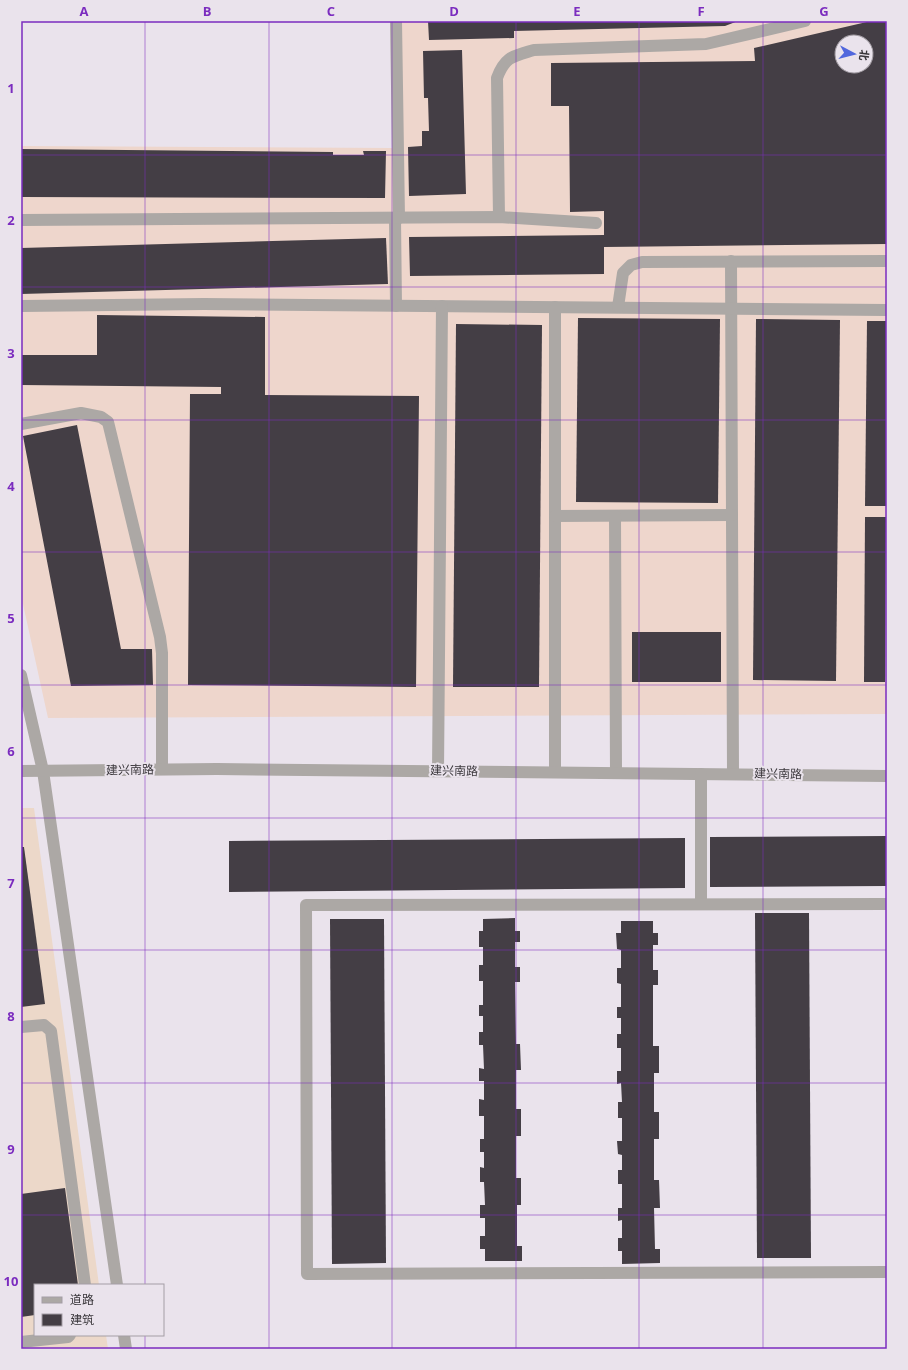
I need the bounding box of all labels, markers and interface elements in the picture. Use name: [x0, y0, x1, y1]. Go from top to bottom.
text: A: [80, 2, 89, 20]
text: B: [203, 2, 212, 20]
text: C: [327, 2, 335, 20]
text: D: [449, 2, 459, 20]
text: E: [573, 2, 581, 20]
text: F: [697, 2, 705, 20]
text: G: [819, 2, 829, 20]
north arrow: [834, 34, 874, 74]
text: 北: [856, 49, 873, 62]
text: 1: [7, 79, 15, 97]
text: 2: [7, 211, 15, 229]
text: 3: [7, 344, 15, 362]
text: 4: [7, 477, 15, 495]
text: 5: [7, 609, 15, 627]
text: 6: [7, 742, 15, 760]
street label: 建兴南路: [106, 761, 154, 778]
street label: 建兴南路: [430, 762, 478, 779]
street label: 建兴南路: [754, 765, 802, 782]
text: 7: [7, 874, 15, 892]
text: 8: [7, 1007, 15, 1025]
text: 9: [7, 1140, 15, 1158]
text: 10: [4, 1272, 18, 1290]
legend: [34, 1284, 164, 1336]
text: 道路: [70, 1291, 94, 1308]
text: 建筑: [70, 1311, 94, 1328]

